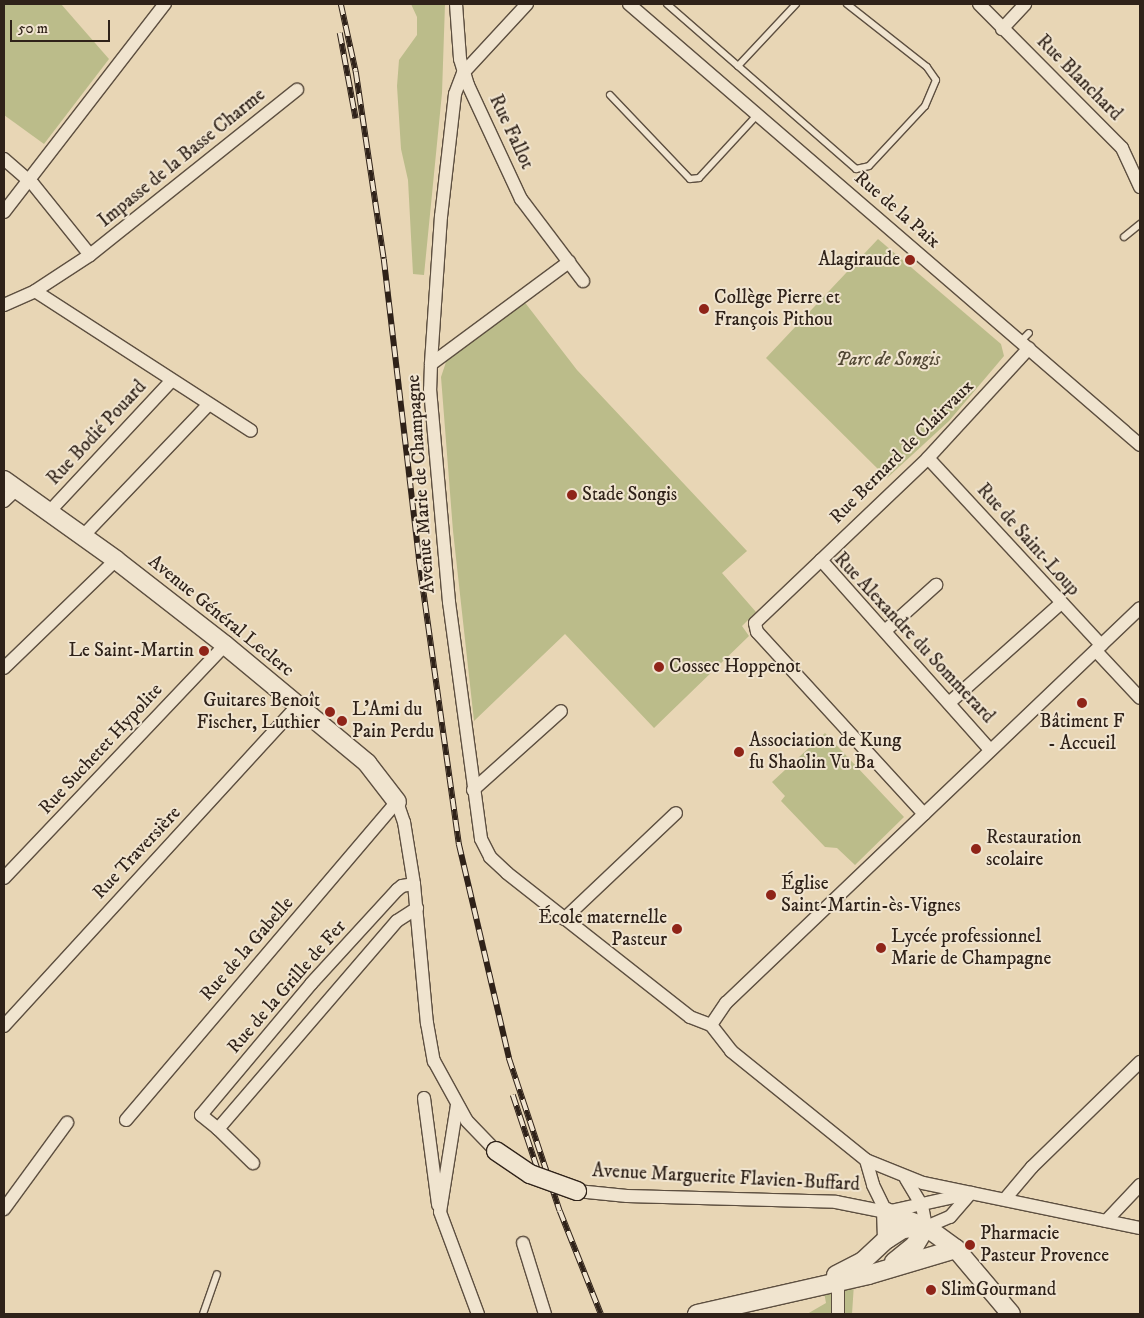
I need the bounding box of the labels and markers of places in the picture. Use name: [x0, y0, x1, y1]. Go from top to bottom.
place label: Alagiraude: [818, 249, 900, 271]
marker: Alagiraude: [904, 254, 916, 266]
place label: Collège Pierre et François Pithou: [714, 287, 840, 331]
marker: Collège Pierre et François Pithou: [698, 303, 710, 315]
place label: Stade Songis: [582, 484, 677, 506]
marker: Stade Songis: [566, 489, 578, 501]
place label: Le Saint-Martin: [68, 640, 194, 662]
marker: Le Saint-Martin: [198, 645, 210, 657]
place label: Cossec Hoppenot: [669, 656, 801, 678]
marker: Cossec Hoppenot: [653, 661, 665, 673]
place label: Guitares Benoît Fischer, Luthier: [196, 690, 320, 734]
marker: Bâtiment F - Accueil: [1076, 697, 1088, 709]
place label: L'Ami du Pain Perdu: [352, 699, 434, 743]
marker: Guitares Benoît Fischer, Luthier: [324, 706, 336, 718]
place label: Bâtiment F - Accueil: [1040, 711, 1124, 755]
marker: L'Ami du Pain Perdu: [336, 715, 348, 727]
place label: Association de Kung fu Shaolin Vu Ba: [749, 730, 901, 774]
marker: Association de Kung fu Shaolin Vu Ba: [733, 746, 745, 758]
place label: Restauration scolaire: [986, 827, 1081, 871]
marker: Restauration scolaire: [970, 843, 982, 855]
place label: Église Saint-Martin-ès-Vignes: [781, 873, 961, 917]
marker: Église Saint-Martin-ès-Vignes: [765, 889, 777, 901]
place label: École maternelle Pasteur: [538, 907, 667, 951]
marker: École maternelle Pasteur: [671, 923, 683, 935]
place label: Lycée professionnel Marie de Champagne: [891, 926, 1051, 970]
marker: Lycée professionnel Marie de Champagne: [875, 942, 887, 954]
place label: Pharmacie Pasteur Provence: [980, 1223, 1109, 1267]
marker: Pharmacie Pasteur Provence: [964, 1239, 976, 1251]
place label: SlimGourmand: [941, 1279, 1056, 1301]
marker: SlimGourmand: [925, 1284, 937, 1296]

